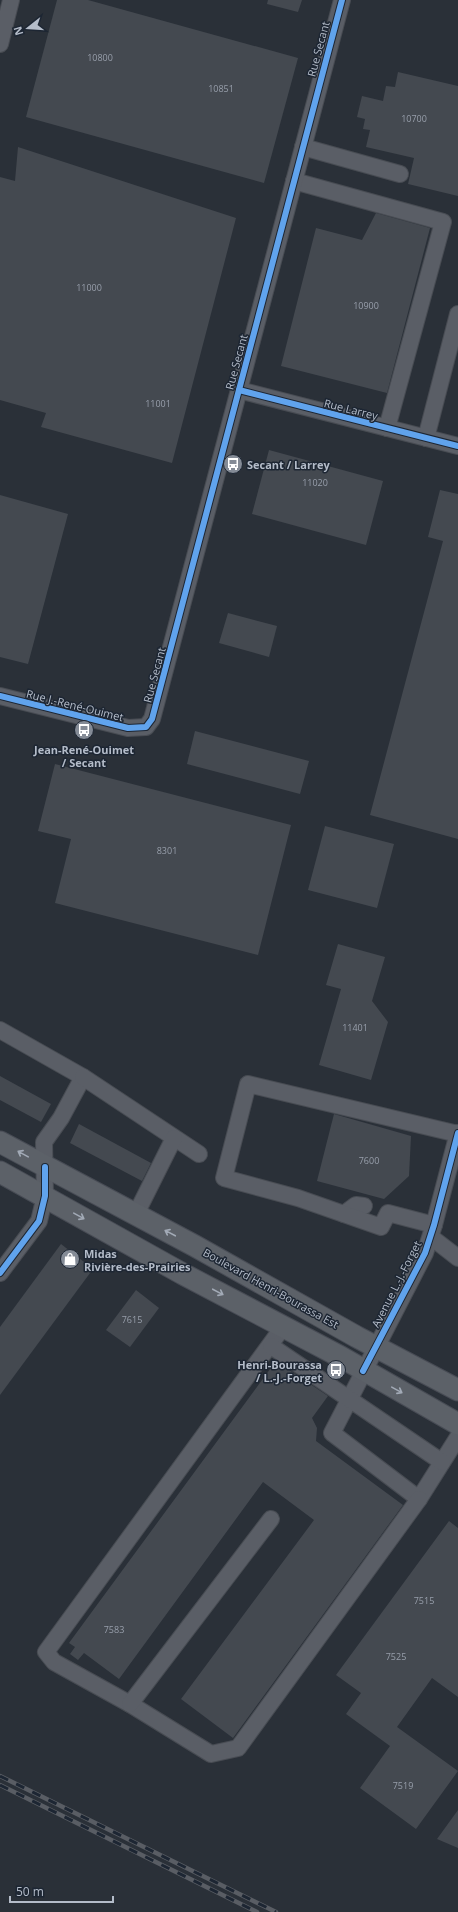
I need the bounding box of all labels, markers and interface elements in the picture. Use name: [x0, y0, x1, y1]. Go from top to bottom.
north arrow: [8, 8, 48, 48]
street label: Rue Secant: [303, 20, 333, 78]
text: N: [9, 25, 26, 38]
house number: 10800: [87, 51, 113, 64]
house number: 10851: [208, 82, 234, 95]
house number: 10700: [401, 112, 427, 125]
house number: 11000: [76, 281, 102, 294]
house number: 10900: [353, 299, 379, 312]
street label: Rue Secant: [221, 333, 251, 391]
street label: Rue Larrey: [322, 395, 380, 423]
house number: 11001: [145, 397, 171, 410]
bus stop icon: Secant / Larrey: [222, 453, 244, 475]
place label: Secant / Larrey: [247, 457, 330, 472]
house number: 11020: [302, 476, 328, 489]
street label: Rue Secant: [139, 646, 169, 704]
street label: Rue J.-René-Ouimet: [25, 686, 125, 724]
bus stop icon: Jean-René-Ouimet / Secant: [73, 719, 95, 741]
place label: Jean-René-Ouimet / Secant: [33, 742, 134, 770]
house number: 8301: [157, 844, 177, 857]
house number: 11401: [342, 1021, 368, 1034]
one-way arrow: [17, 1150, 29, 1158]
house number: 7600: [359, 1154, 379, 1167]
one-way arrow: [73, 1212, 85, 1220]
one-way arrow: [164, 1228, 176, 1236]
street label: Avenue L.-J.-Forget: [368, 1238, 424, 1330]
street label: Boulevard Henri-Bourassa Est: [201, 1244, 342, 1332]
place label: Midas Rivière-des-Prairies: [84, 1246, 191, 1274]
shop icon: Midas Rivière-des-Prairies: [59, 1248, 81, 1270]
one-way arrow: [212, 1289, 224, 1296]
house number: 7615: [122, 1313, 142, 1326]
place label: Henri-Bourassa / L.-J.-Forget: [237, 1357, 322, 1385]
bus stop icon: Henri-Bourassa / L.-J.-Forget: [325, 1359, 347, 1381]
one-way arrow: [391, 1387, 403, 1395]
house number: 7515: [414, 1594, 434, 1607]
house number: 7583: [104, 1623, 124, 1636]
house number: 7525: [386, 1650, 406, 1663]
house number: 7519: [393, 1779, 413, 1792]
scale bar: [10, 1878, 113, 1904]
text: 50 m: [16, 1883, 44, 1900]

